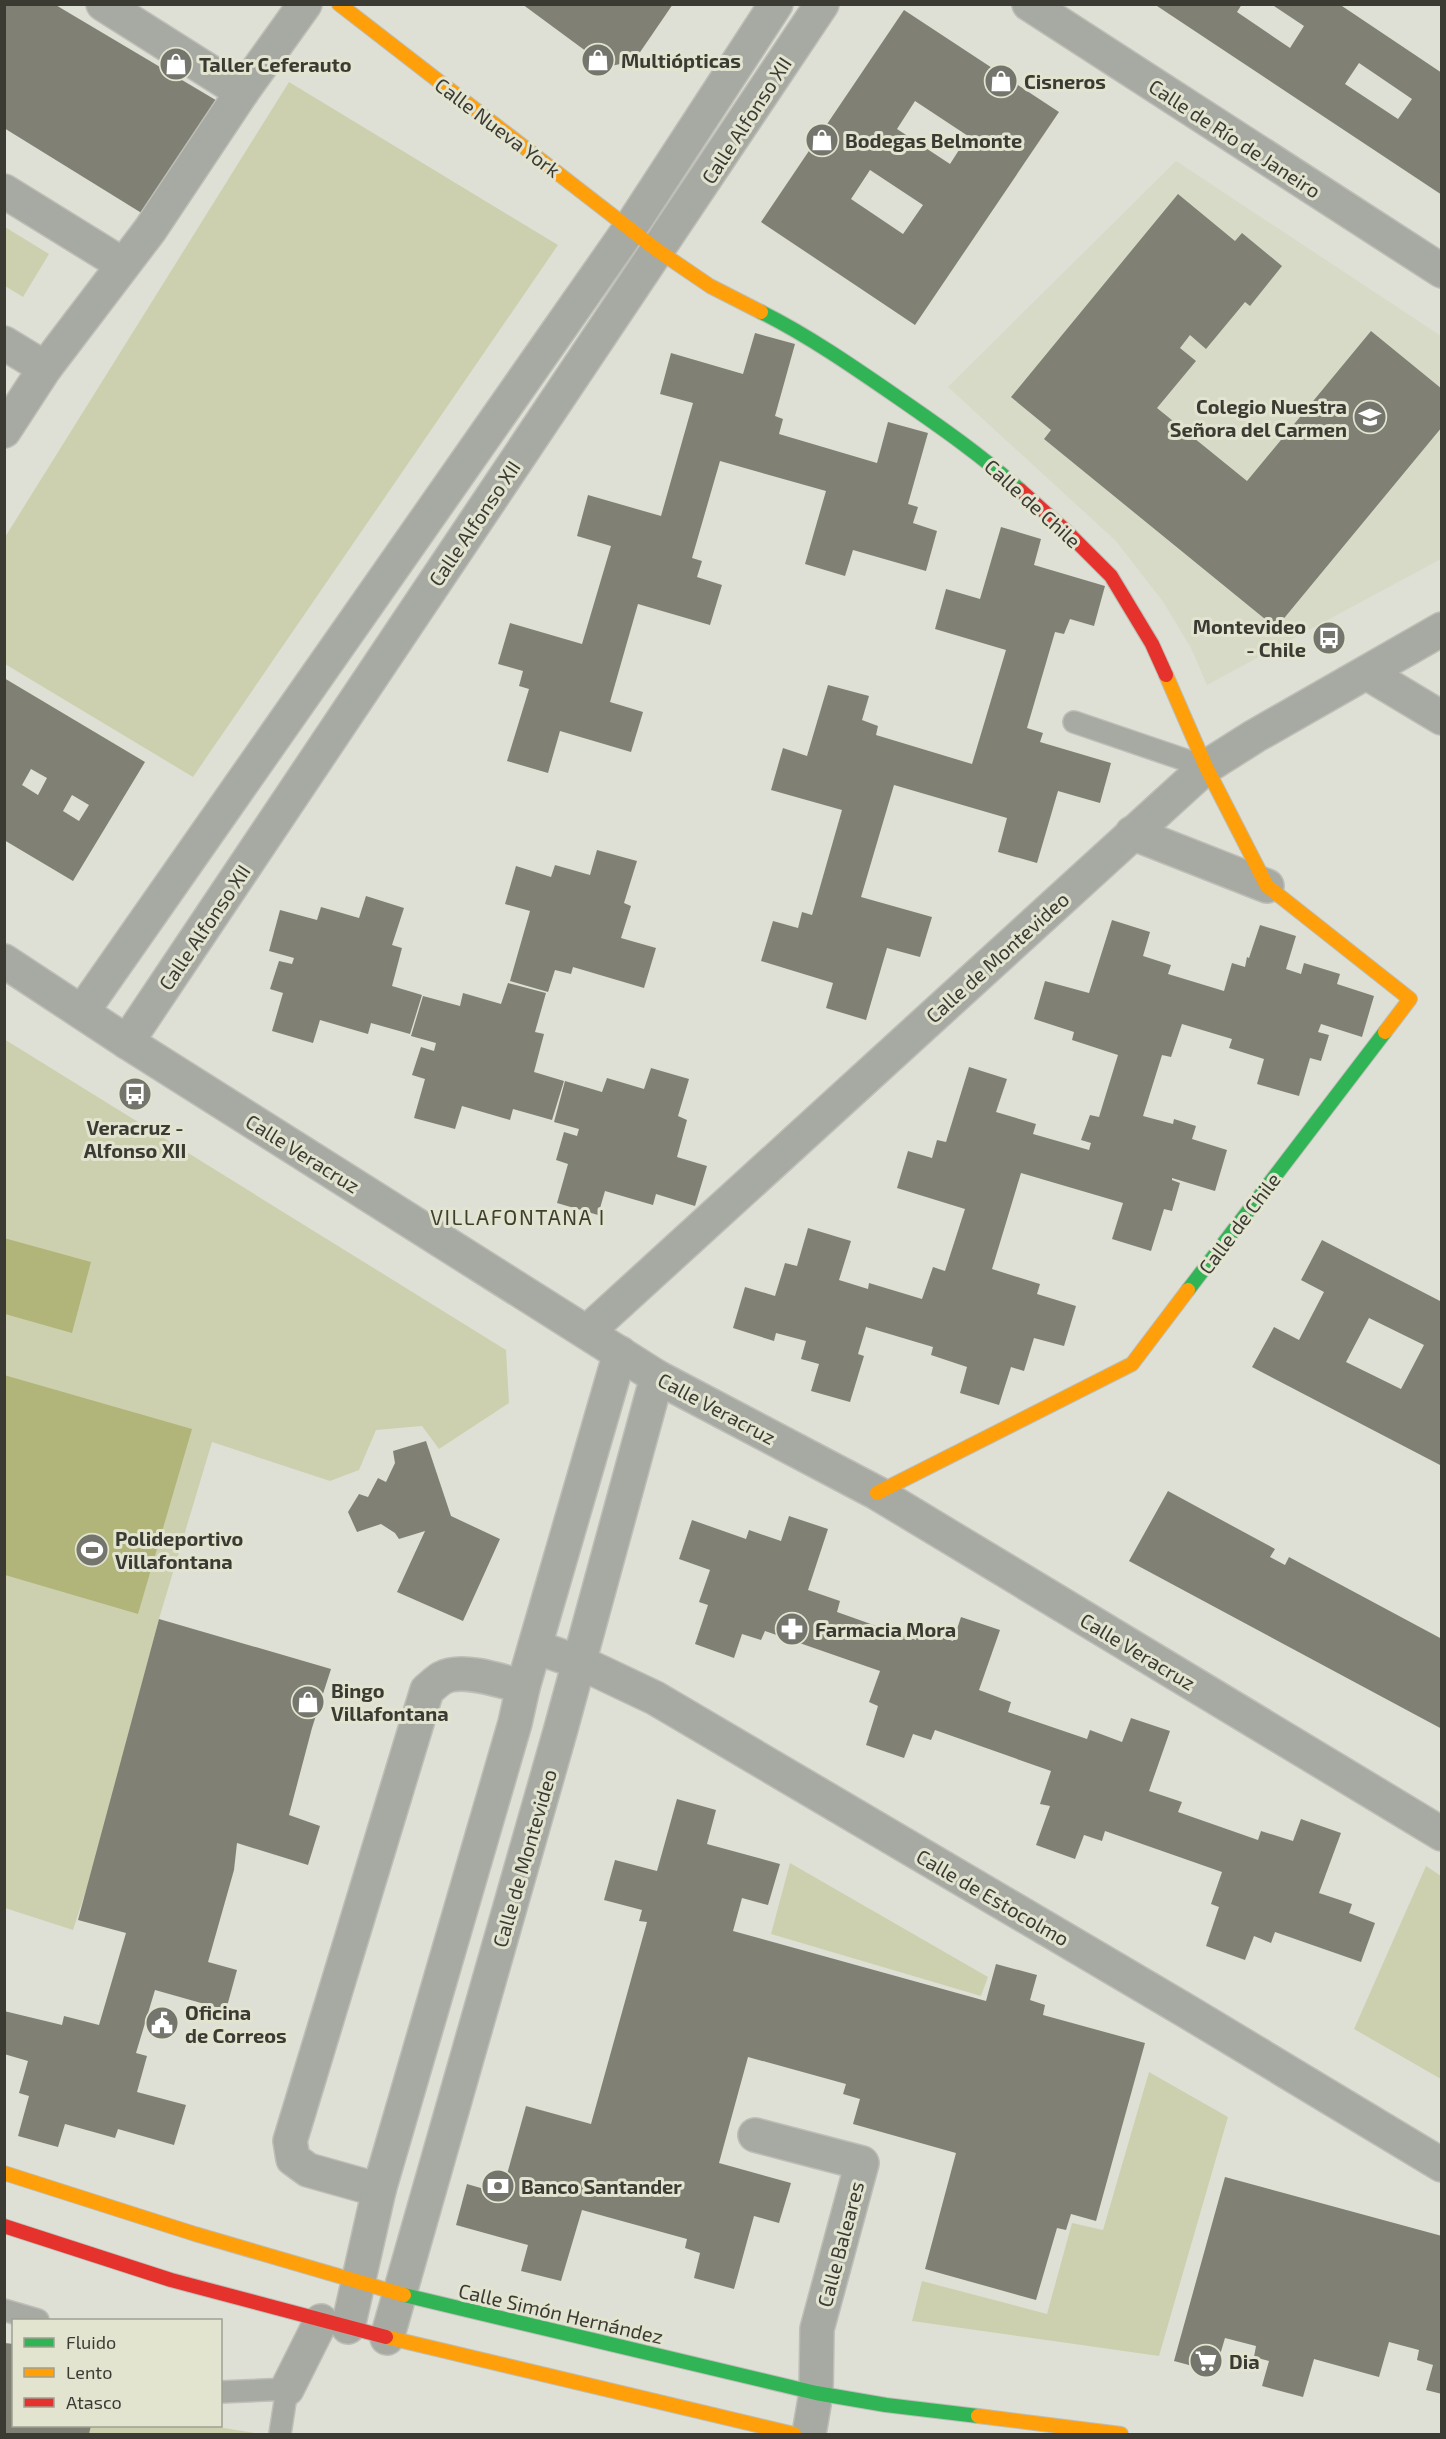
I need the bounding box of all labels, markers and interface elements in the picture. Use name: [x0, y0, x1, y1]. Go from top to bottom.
shop icon: Multiópticas: [580, 42, 616, 78]
shop icon: Taller Ceferauto: [158, 46, 194, 82]
place label: Multiópticas: [621, 48, 741, 72]
place label: Taller Ceferauto: [199, 52, 352, 76]
street label: Calle Alfonso XII: [696, 52, 796, 188]
shop icon: Cisneros: [983, 63, 1019, 99]
place label: Cisneros: [1024, 69, 1106, 93]
street label: Calle Nueva York: [431, 72, 565, 182]
street label: Calle de Río de Janeiro: [1145, 74, 1325, 202]
shop icon: Bodegas Belmonte: [804, 122, 840, 158]
place label: Bodegas Belmonte: [845, 128, 1022, 152]
place label: Colegio Nuestra Señora del Carmen: [1170, 394, 1347, 441]
school or university icon: Colegio Nuestra Señora del Carmen: [1352, 399, 1388, 435]
street label: Calle de Chile: [980, 454, 1086, 552]
street label: Calle Alfonso XII: [423, 456, 525, 590]
place label: Montevideo - Chile: [1193, 614, 1306, 661]
bus stop icon: Montevideo - Chile: [1311, 620, 1347, 656]
street label: Calle Alfonso XII: [153, 860, 255, 994]
street label: Calle de Montevideo: [921, 887, 1073, 1027]
bus stop icon: Veracruz - Alfonso XII: [117, 1076, 153, 1112]
street label: Calle Veracruz: [242, 1108, 364, 1198]
place label: Veracruz - Alfonso XII: [84, 1115, 186, 1162]
street label: Calle de Chile: [1193, 1168, 1285, 1278]
district label: VILLAFONTANA I: [430, 1204, 606, 1229]
street label: Calle Veracruz: [654, 1367, 780, 1449]
place label: Polideportivo Villafontana: [115, 1526, 243, 1573]
sports icon: Polideportivo Villafontana: [74, 1532, 110, 1568]
street label: Calle Veracruz: [1076, 1607, 1200, 1695]
pharmacy icon: Farmacia Mora: [774, 1611, 810, 1647]
place label: Farmacia Mora: [815, 1617, 956, 1641]
place label: Bingo Villafontana: [331, 1678, 449, 1725]
shop icon: Bingo Villafontana: [290, 1684, 326, 1720]
street label: Calle de Montevideo: [487, 1766, 561, 1950]
street label: Calle de Estocolmo: [912, 1844, 1074, 1950]
place label: Oficina de Correos: [185, 2000, 287, 2047]
public building icon: Oficina de Correos: [144, 2005, 180, 2041]
bank icon: Banco Santander: [480, 2168, 516, 2204]
place label: Banco Santander: [521, 2174, 682, 2198]
street label: Calle Baleares: [812, 2179, 868, 2309]
street label: Calle Simón Hernández: [456, 2278, 666, 2348]
legend: [12, 2319, 222, 2427]
text: Fluido: [66, 2331, 116, 2353]
supermarket icon: Dia: [1188, 2343, 1224, 2379]
place label: Dia: [1229, 2349, 1260, 2373]
text: Lento: [66, 2361, 112, 2383]
text: Atasco: [66, 2391, 122, 2413]

